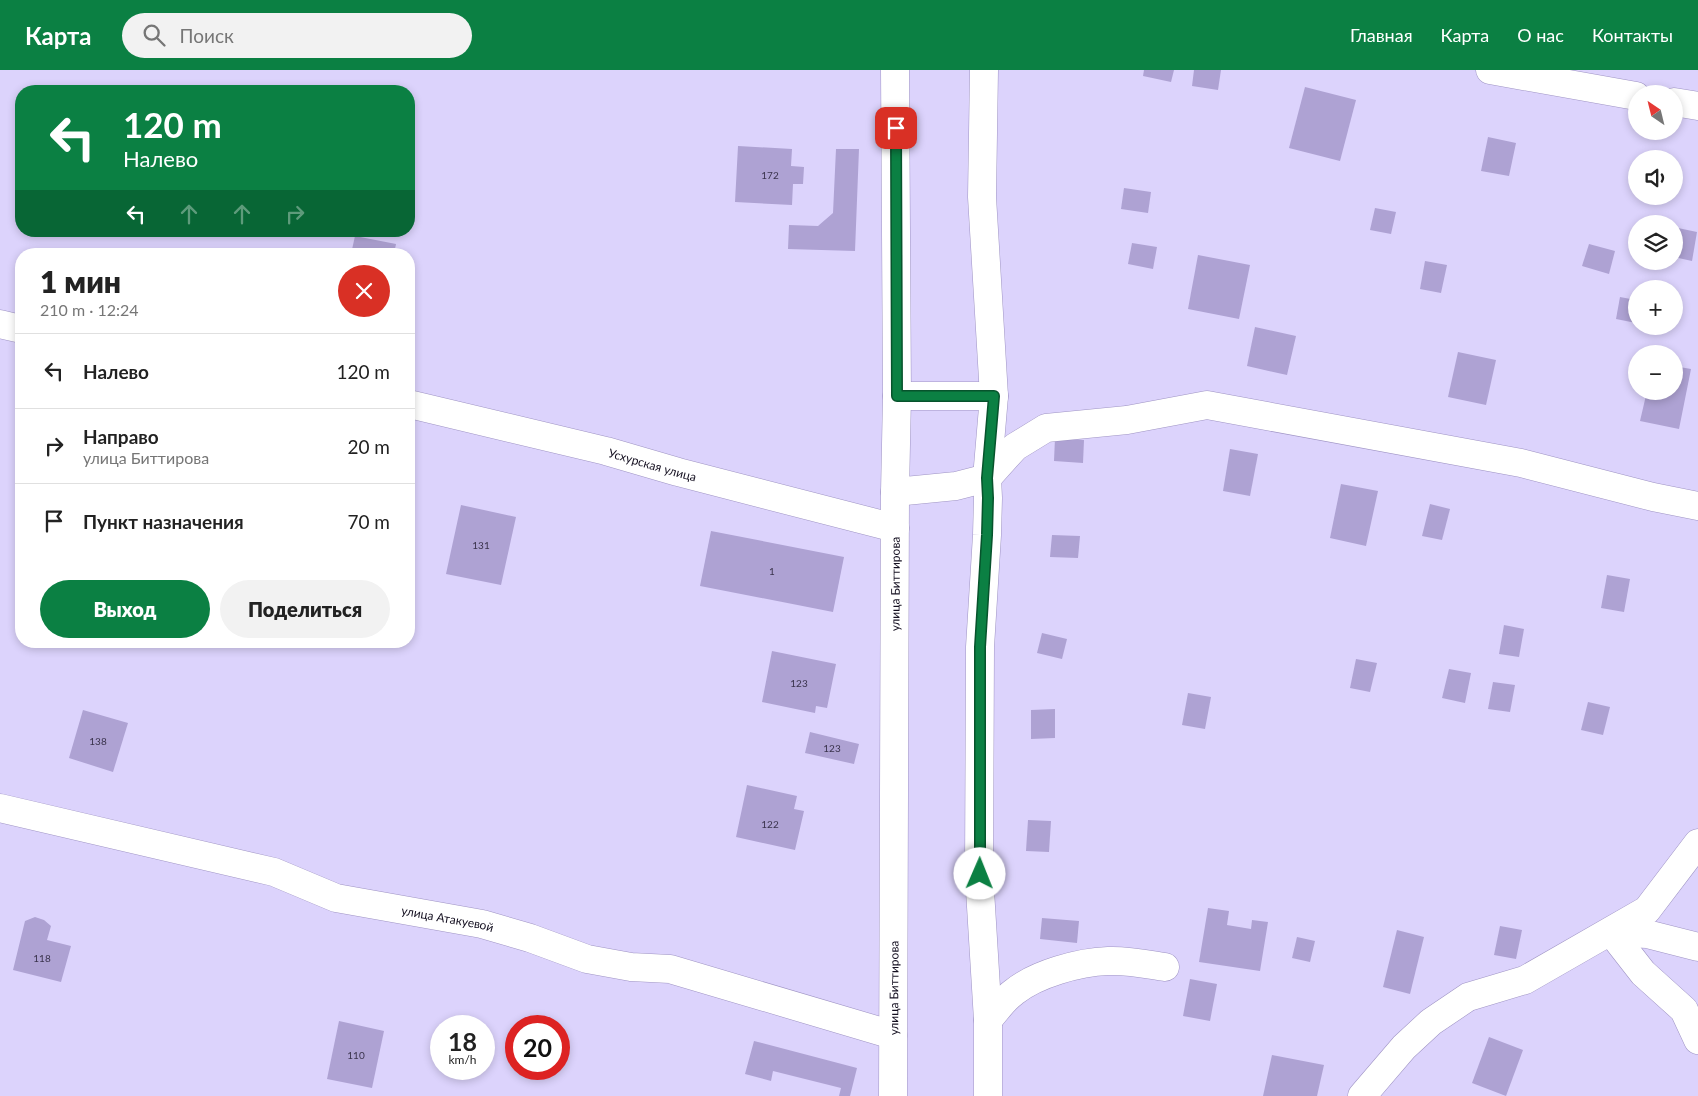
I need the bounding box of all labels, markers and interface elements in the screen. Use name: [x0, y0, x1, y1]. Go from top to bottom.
search box: [122, 13, 472, 58]
text: Карта: [25, 21, 92, 50]
icon: search: [140, 21, 168, 49]
text: Поиск: [180, 24, 234, 47]
text: Главная: [1350, 24, 1413, 46]
text: Карта: [1441, 24, 1489, 46]
text: О нас: [1517, 24, 1564, 46]
text: Контакты: [1592, 24, 1673, 46]
north arrow: [1628, 85, 1682, 140]
map controls: [1628, 85, 1683, 400]
text: 120 m: [123, 103, 222, 145]
icon: left: [40, 105, 105, 170]
pin: [875, 107, 917, 149]
icon: arrive: [882, 114, 910, 142]
text: Налево: [123, 145, 198, 172]
button: sound: [1628, 150, 1683, 205]
house number: 172: [761, 169, 779, 181]
icon: left: [122, 200, 150, 228]
icon: ahead: [175, 200, 203, 228]
icon: ahead: [228, 200, 256, 228]
icon: right: [281, 200, 309, 228]
button: layers: [1628, 215, 1683, 270]
text: 1 мин: [40, 263, 121, 299]
button: close: [338, 265, 390, 317]
button: +: [1628, 280, 1683, 335]
text: 210 m · 12:24: [40, 300, 139, 319]
button: −: [1628, 345, 1683, 400]
icon: left: [40, 357, 68, 385]
text: Налево: [83, 360, 149, 383]
text: 120 m: [336, 360, 390, 383]
text: Направо: [83, 425, 159, 448]
icon: right: [40, 432, 68, 460]
text: 20 m: [347, 435, 390, 458]
street label: Усхурская улица: [607, 445, 698, 484]
text: улица Биттирова: [83, 448, 209, 467]
icon: arrive: [40, 507, 68, 535]
text: Пункт назначения: [83, 510, 244, 533]
text: 70 m: [347, 510, 390, 533]
street label: улица Биттирова: [887, 537, 902, 631]
house number: 131: [472, 539, 490, 551]
house number: 1: [769, 565, 775, 577]
button: Выход: [40, 580, 210, 638]
button: Поделиться: [220, 580, 390, 638]
house number: 123: [790, 677, 808, 689]
house number: 138: [89, 735, 107, 747]
house number: 123: [823, 742, 841, 754]
house number: 122: [761, 818, 779, 830]
position arrow: [953, 847, 1005, 899]
street label: улица Атакуевой: [400, 902, 496, 935]
street label: улица Биттирова: [886, 941, 901, 1035]
house number: 118: [33, 952, 51, 964]
speed limit sign: 20: [505, 1015, 570, 1080]
text: 18: [448, 1026, 477, 1056]
house number: 110: [347, 1049, 365, 1061]
text: km/h: [448, 1052, 477, 1067]

